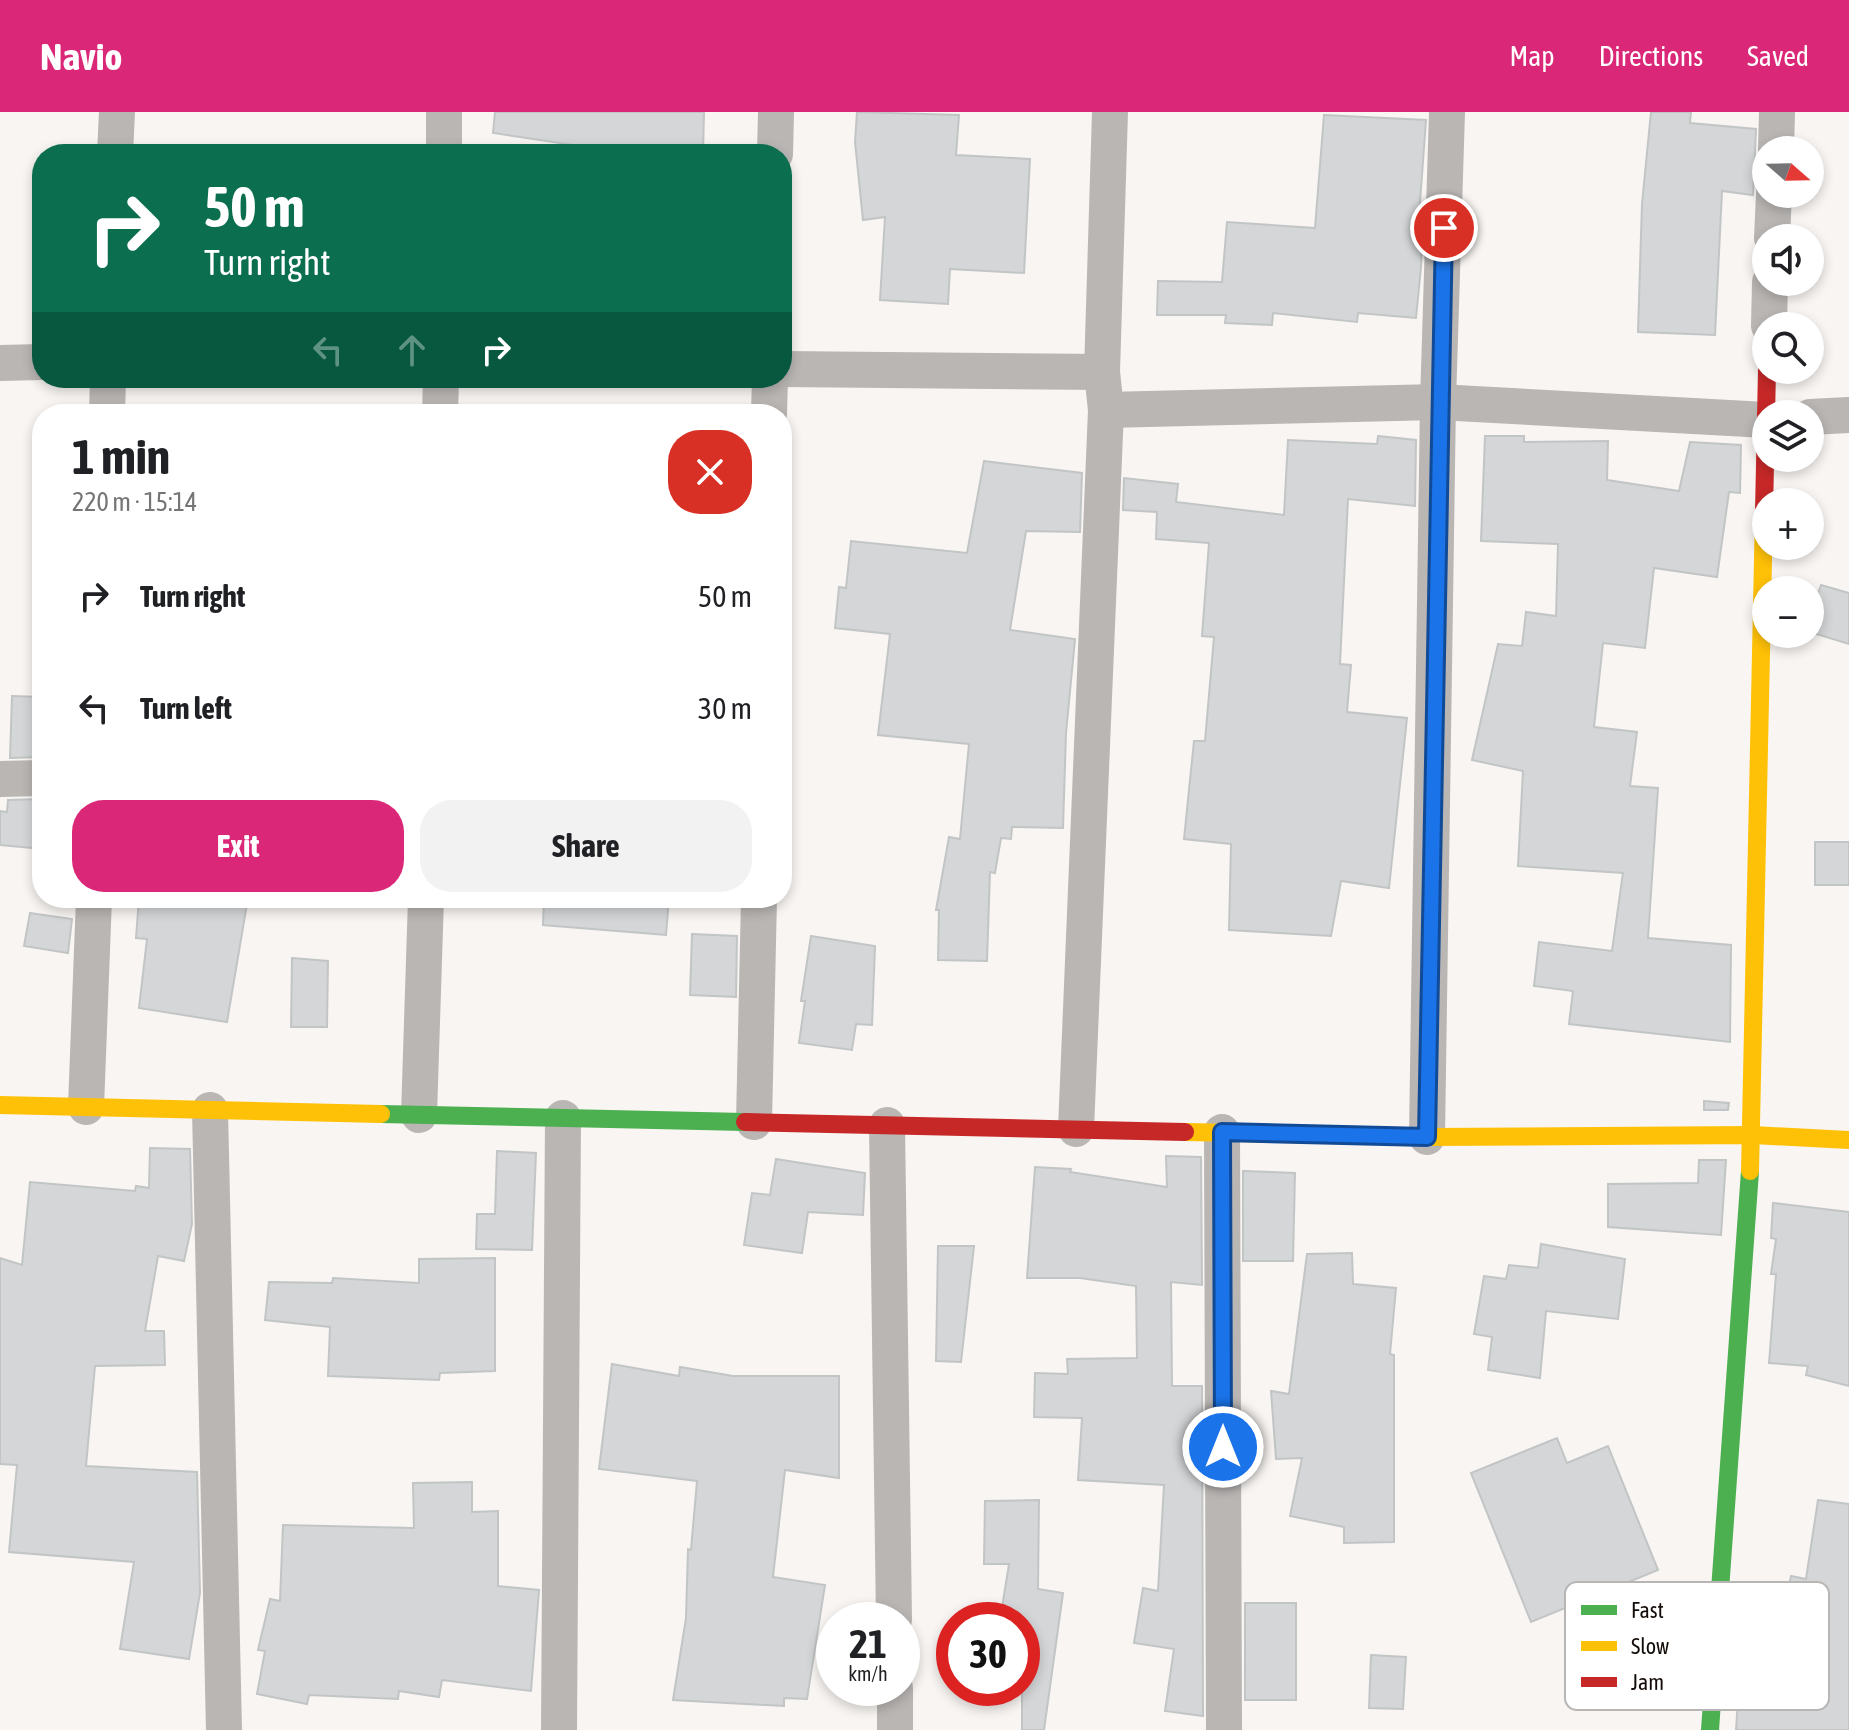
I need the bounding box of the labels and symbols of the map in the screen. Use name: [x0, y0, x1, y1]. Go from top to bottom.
north arrow: [1752, 136, 1824, 208]
pin: [1410, 194, 1478, 262]
position arrow: [1181, 1405, 1265, 1489]
legend: [1565, 1582, 1829, 1710]
text: Fast: [1631, 1597, 1664, 1623]
speed limit sign: 30: [936, 1602, 1040, 1706]
text: Slow: [1631, 1633, 1669, 1659]
text: Jam: [1631, 1669, 1664, 1695]

